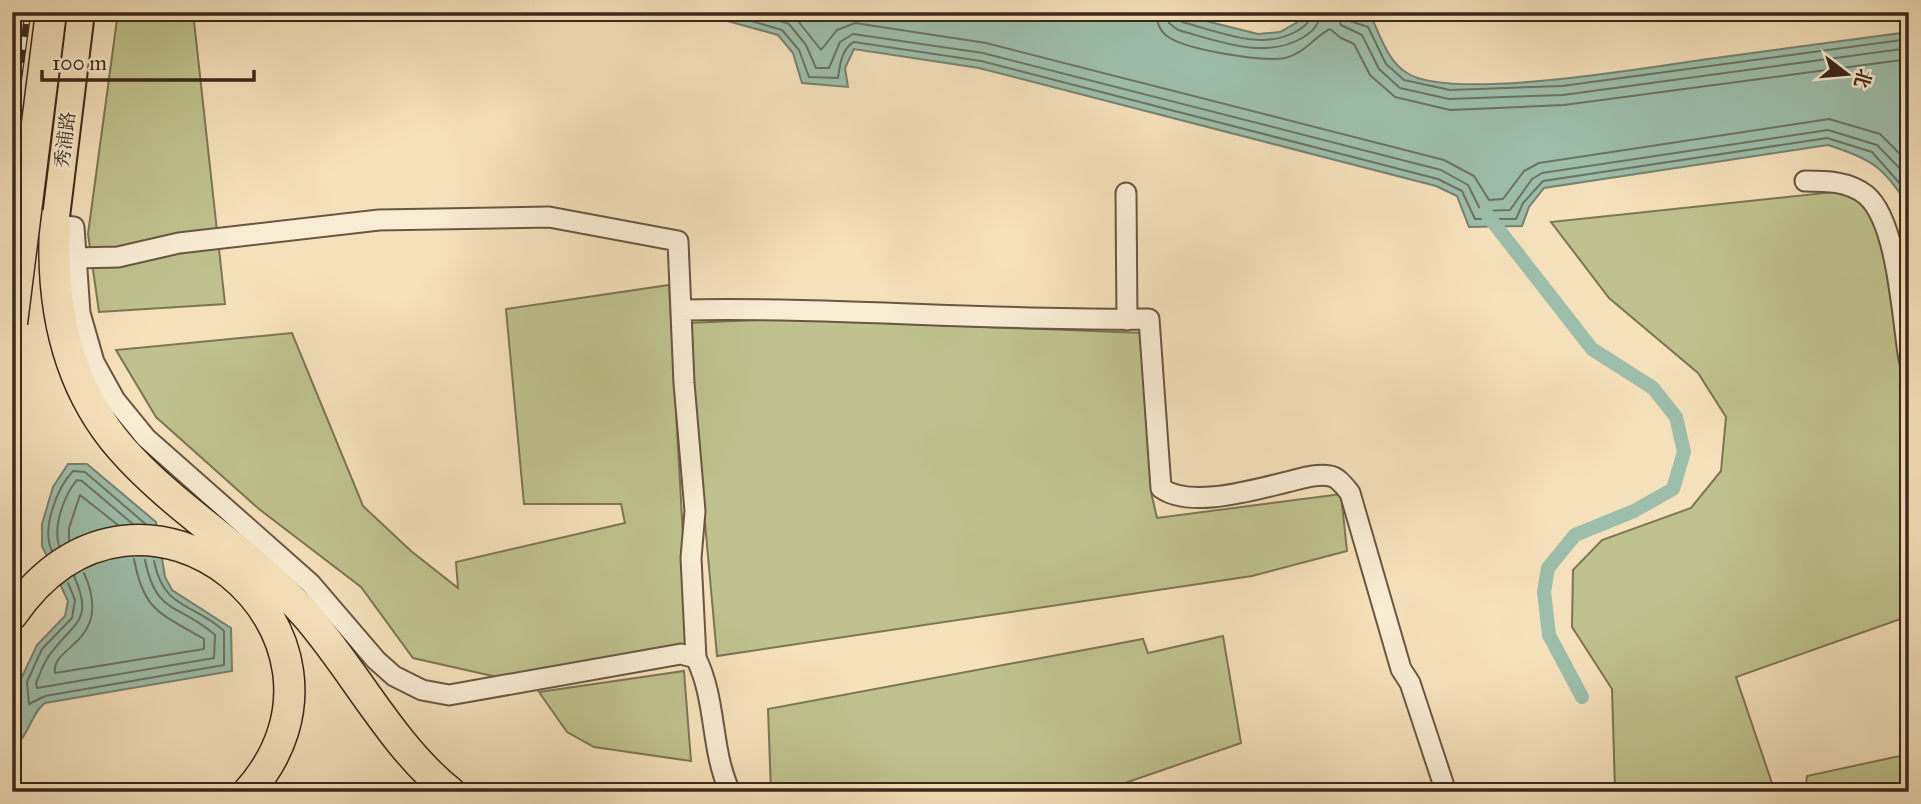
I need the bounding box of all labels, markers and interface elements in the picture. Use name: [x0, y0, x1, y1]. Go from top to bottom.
scale bar: [42, 38, 254, 82]
north arrow: [1812, 38, 1882, 108]
text: 100 m: [52, 50, 107, 76]
text: 北: [1849, 66, 1877, 91]
street label: 秀浦路: [50, 110, 80, 170]

